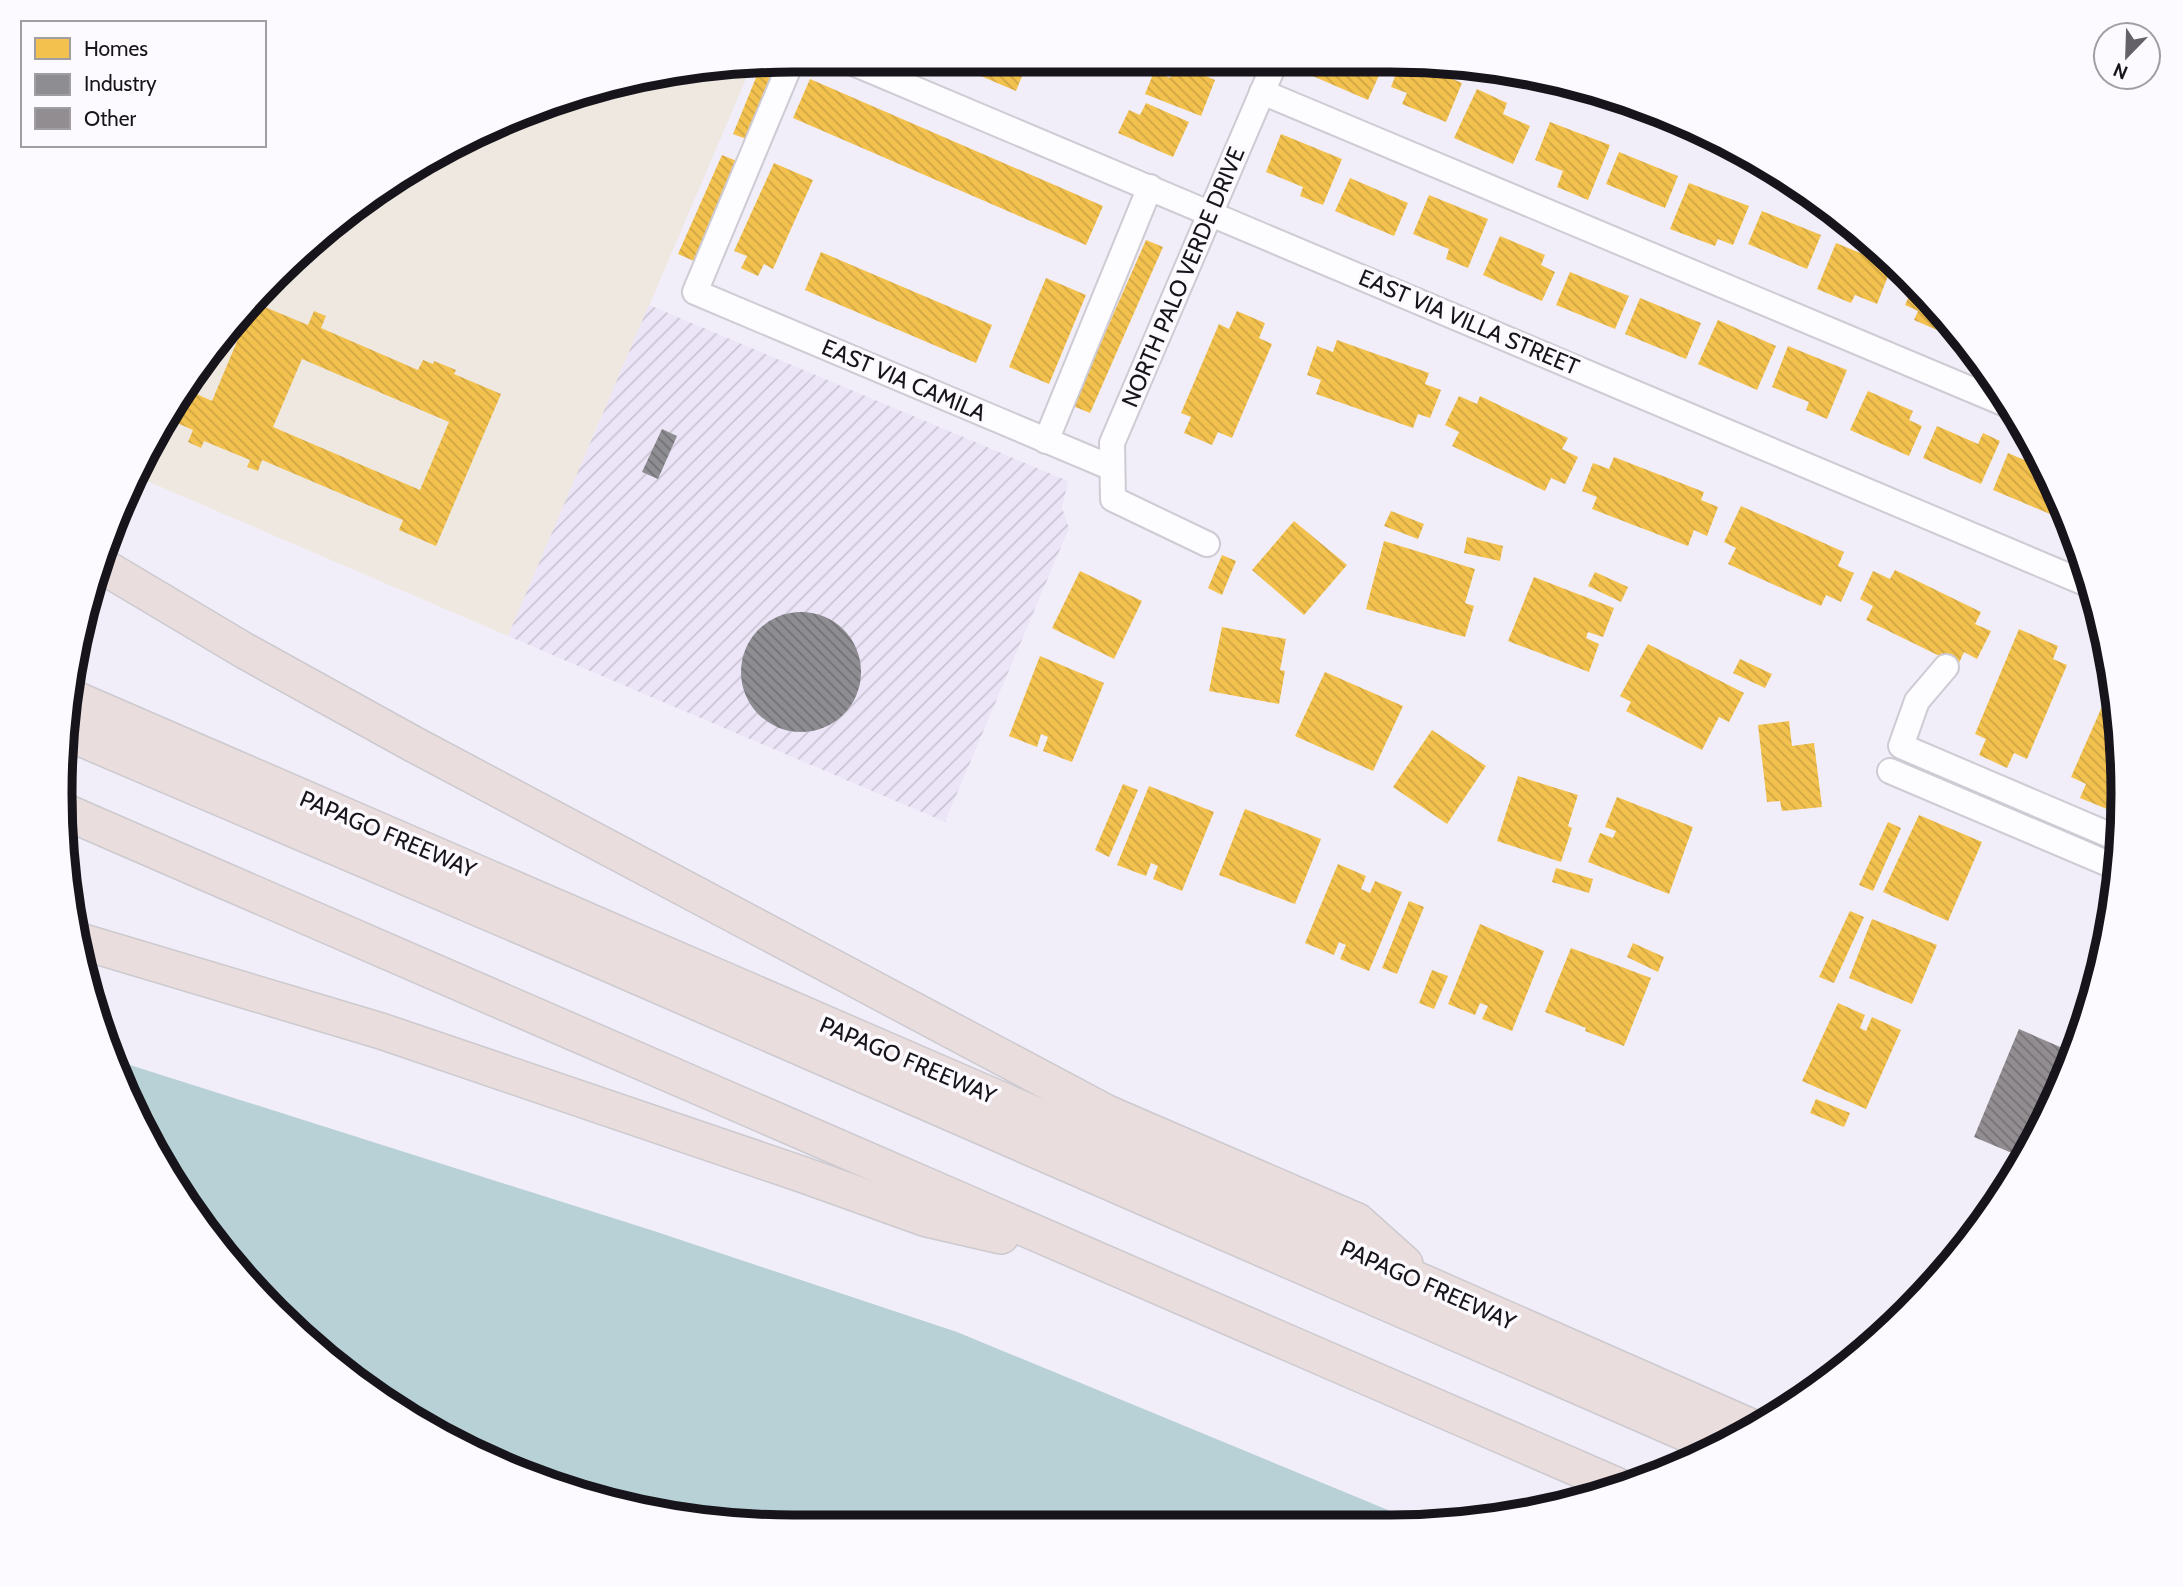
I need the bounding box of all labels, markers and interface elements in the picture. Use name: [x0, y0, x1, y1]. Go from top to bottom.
legend: [21, 21, 266, 147]
north arrow: [2092, 21, 2162, 91]
text: Homes: [84, 36, 148, 61]
text: N: [2110, 58, 2131, 84]
text: Industry: [84, 71, 157, 96]
text: Other: [84, 106, 136, 131]
street label: NORTH PALO VERDE DRIVE: [1115, 143, 1251, 411]
street label: EAST VIA VILLA STREET: [1355, 263, 1583, 381]
street label: EAST VIA CAMILA: [818, 333, 990, 427]
street label: PAPAGO FREEWAY: [296, 784, 481, 884]
street label: PAPAGO FREEWAY: [816, 1010, 1001, 1110]
street label: PAPAGO FREEWAY: [1336, 1234, 1521, 1337]

